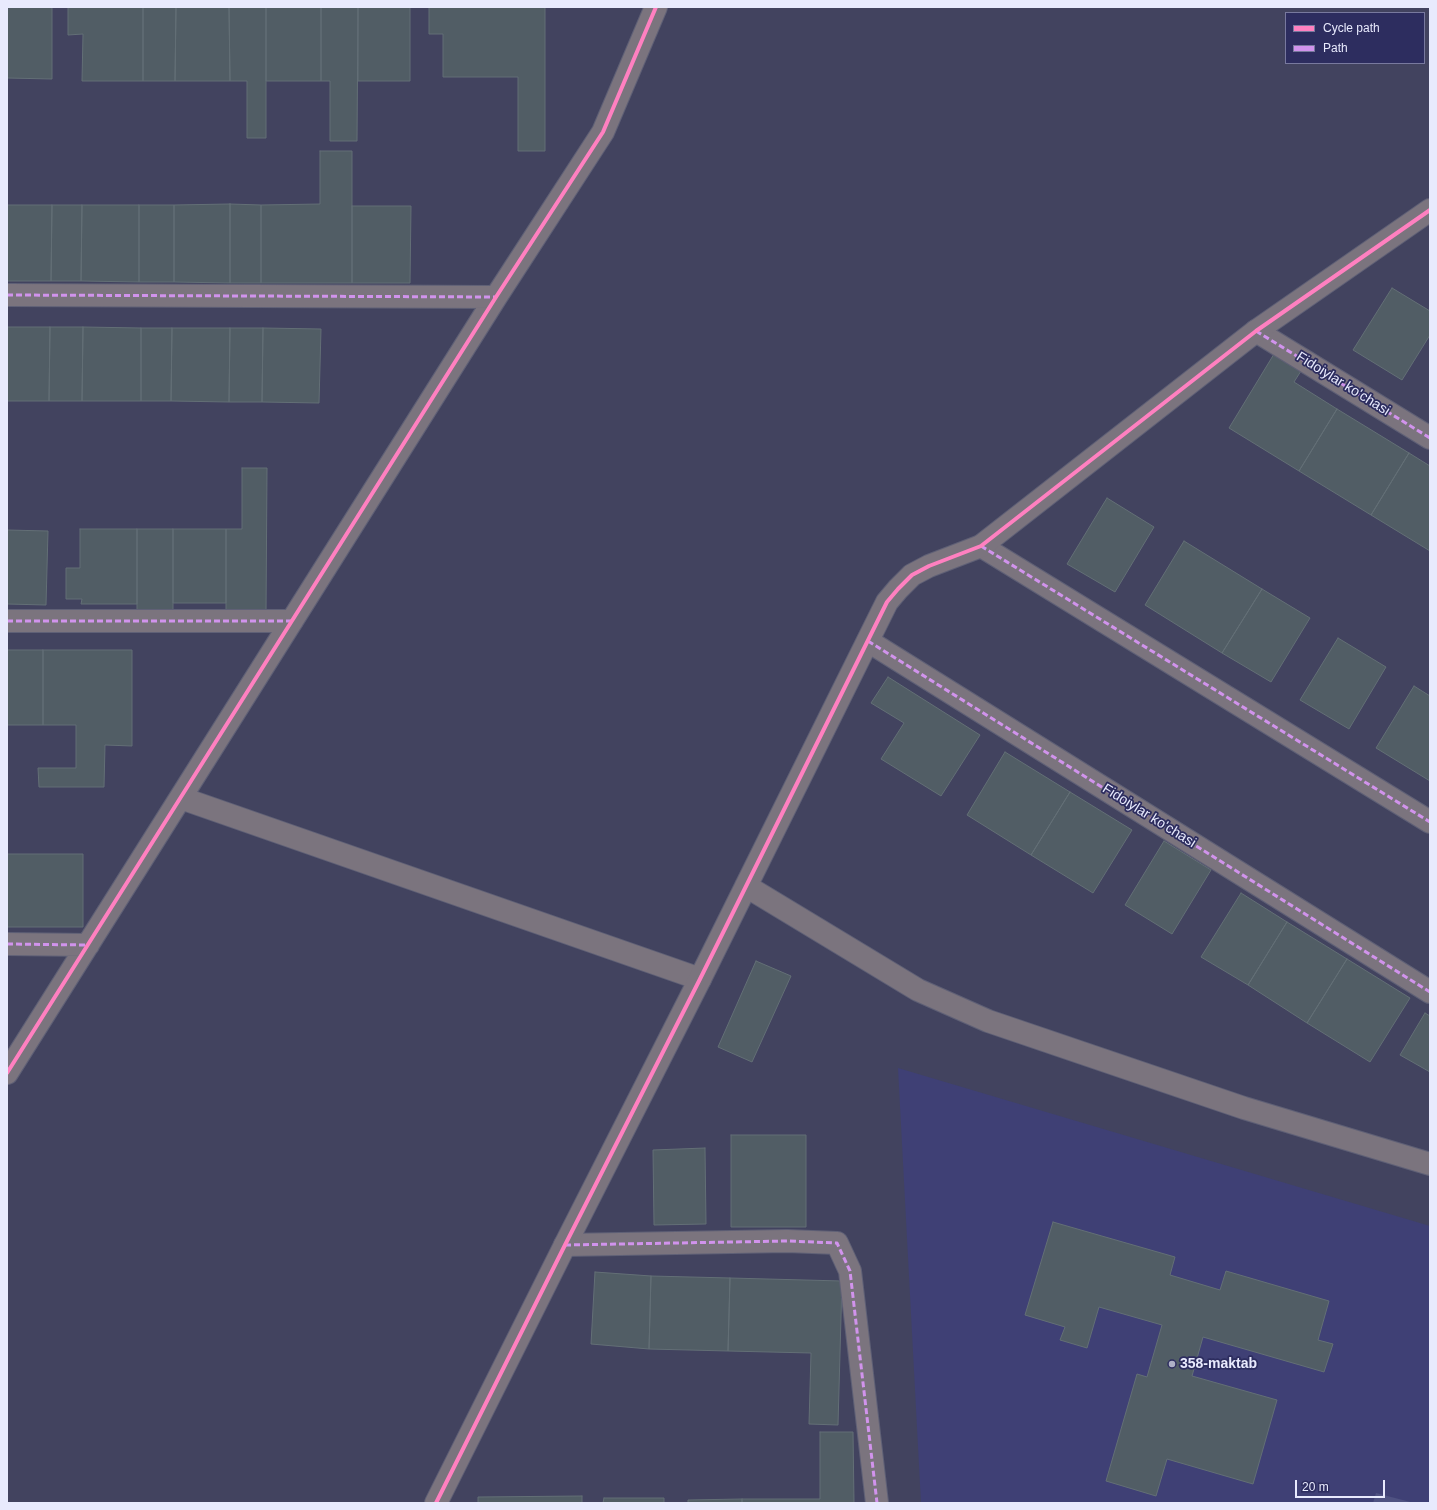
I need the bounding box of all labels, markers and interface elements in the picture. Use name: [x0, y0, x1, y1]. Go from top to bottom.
legend: [1285, 12, 1425, 64]
text: Cycle path: [1323, 21, 1380, 35]
text: Path: [1323, 41, 1348, 55]
street label: Fidoiylar ko'chasi: [1293, 349, 1393, 419]
street label: Fidoiylar ko'chasi: [1099, 781, 1199, 851]
place label: 358-maktab: [1180, 1356, 1257, 1372]
marker: 358-maktab: [1167, 1359, 1177, 1369]
scale bar: [1297, 1472, 1387, 1498]
text: 20 m: [1302, 1480, 1329, 1494]

